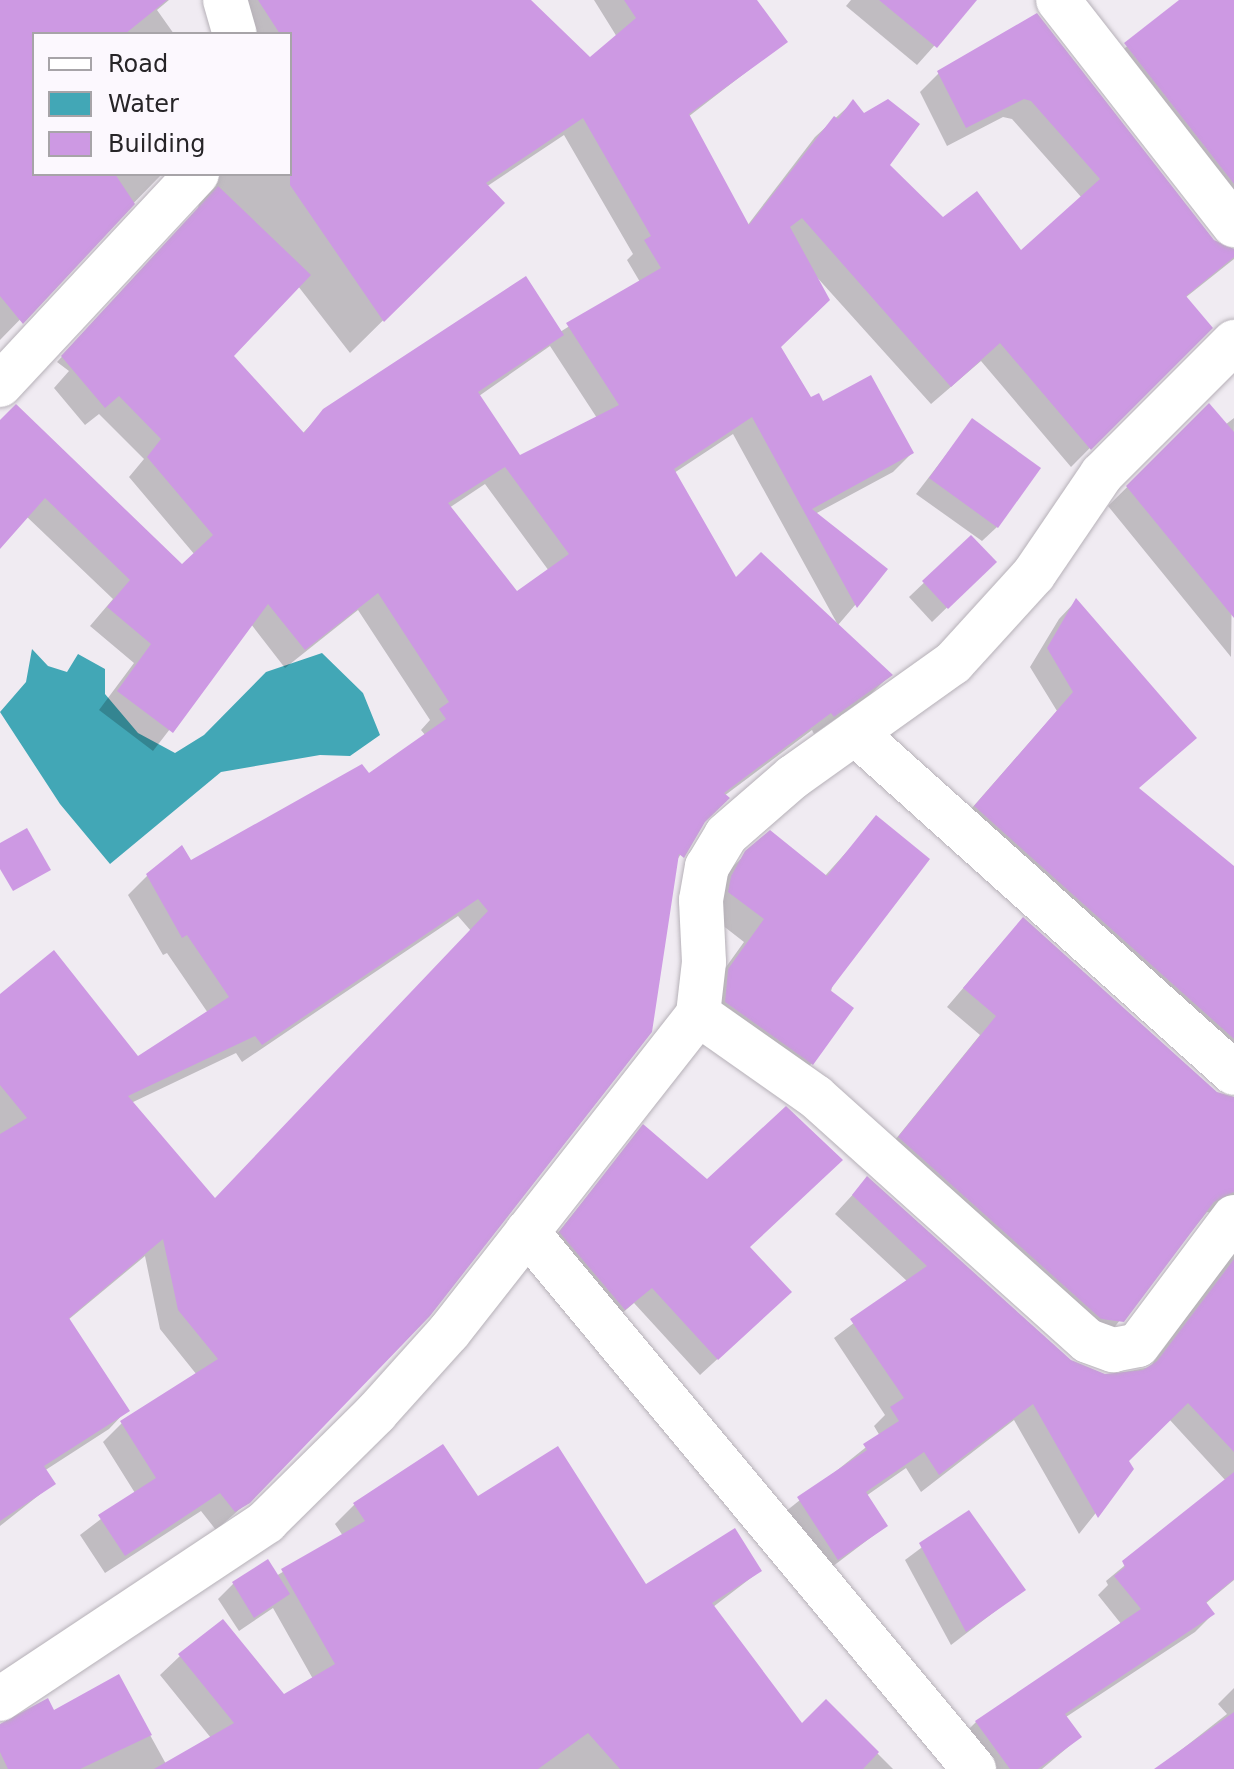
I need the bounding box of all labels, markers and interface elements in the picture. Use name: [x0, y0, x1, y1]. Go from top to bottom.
legend: [32, 32, 292, 176]
text: Road: [108, 50, 168, 78]
text: Water: [108, 90, 179, 118]
text: Building: [108, 130, 205, 158]

